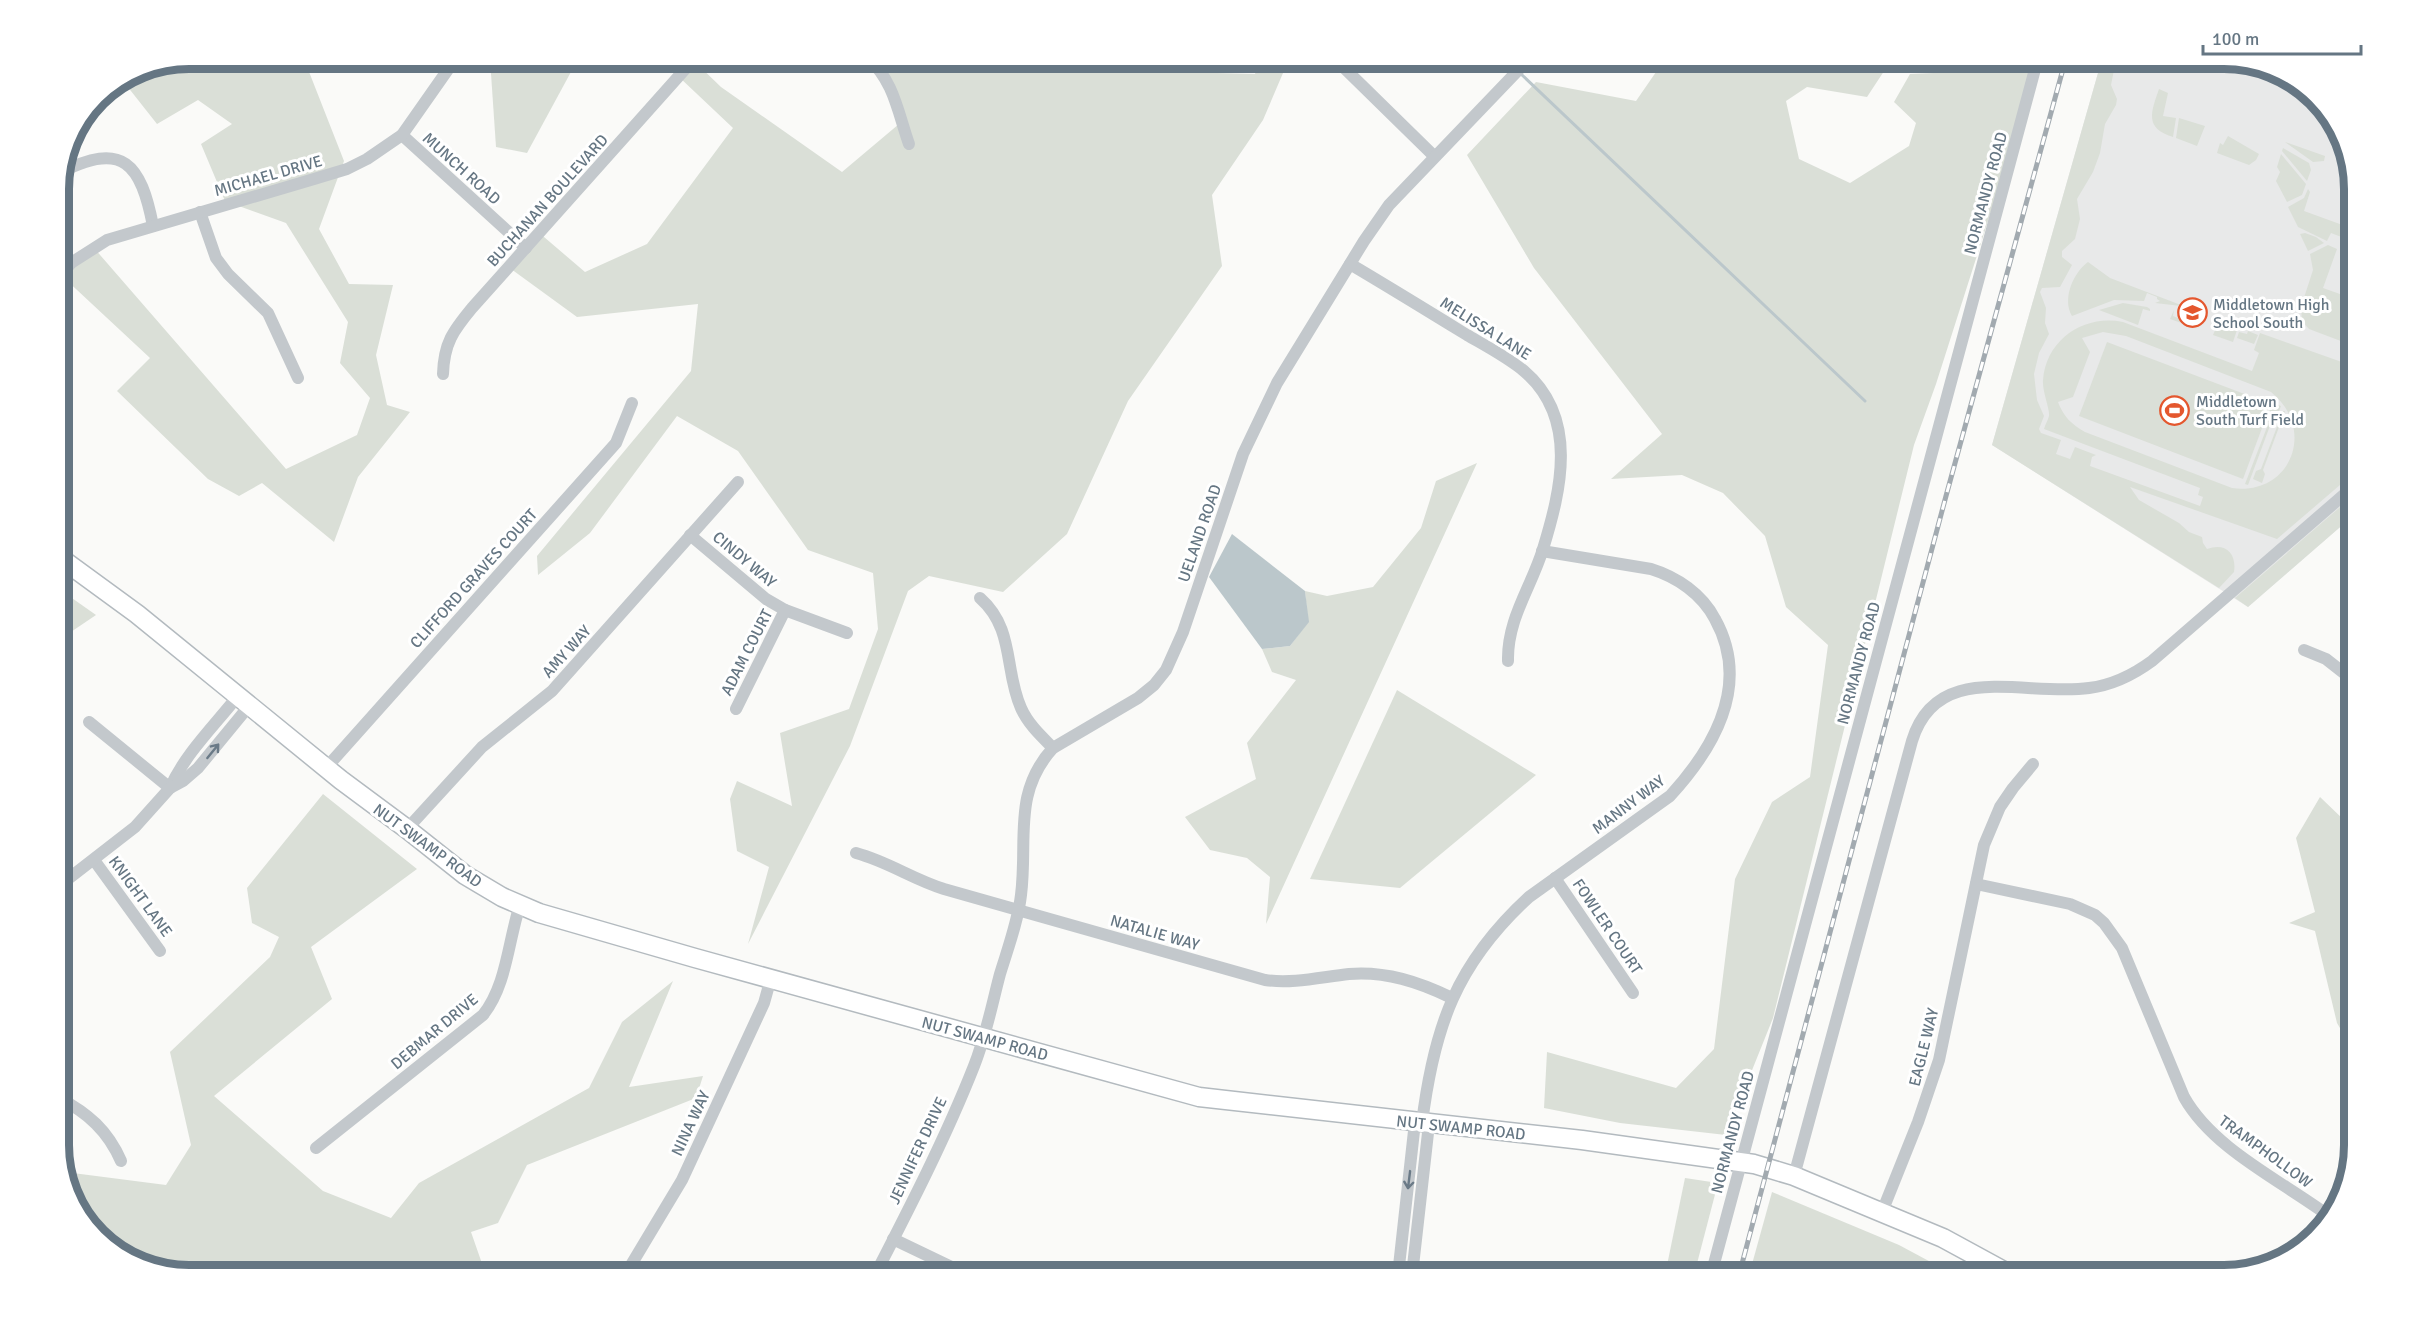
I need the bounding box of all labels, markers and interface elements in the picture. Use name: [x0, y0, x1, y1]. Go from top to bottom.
scale bar: [2203, 18, 2360, 56]
text: 100 m: [2212, 28, 2259, 50]
street label: MUNCH ROAD: [418, 128, 505, 209]
street label: BUCHANAN BOULEVARD: [483, 130, 613, 271]
street label: NORMANDY ROAD: [1960, 130, 2012, 257]
street label: MICHAEL DRIVE: [212, 151, 325, 201]
street label: MELISSA LANE: [1436, 293, 1535, 365]
place label: Middletown High School South: [2213, 295, 2329, 333]
school or university icon: Middletown High School South: [2176, 297, 2208, 329]
place label: Middletown South Turf Field: [2196, 392, 2304, 430]
sports icon: Middletown South Turf Field: [2159, 394, 2191, 426]
street label: UELAND ROAD: [1174, 482, 1226, 585]
street label: CLIFFORD GRAVES COURT: [406, 505, 542, 653]
street label: CINDY WAY: [708, 527, 780, 592]
street label: NORMANDY ROAD: [1833, 600, 1885, 727]
street label: ADAM COURT: [717, 606, 777, 699]
street label: AMY WAY: [538, 621, 596, 682]
one-way arrow: [206, 743, 219, 759]
street label: MANNY WAY: [1588, 771, 1669, 839]
street label: NUT SWAMP ROAD: [369, 800, 486, 892]
street label: KNIGHT LANE: [104, 852, 176, 941]
street label: FOWLER COURT: [1568, 875, 1647, 978]
street label: NATALIE WAY: [1108, 911, 1202, 955]
street label: DEBMAR DRIVE: [387, 989, 482, 1074]
street label: EAGLE WAY: [1905, 1006, 1943, 1088]
street label: NUT SWAMP ROAD: [919, 1013, 1050, 1065]
street label: NORMANDY ROAD: [1707, 1069, 1759, 1196]
street label: NINA WAY: [667, 1088, 715, 1159]
street label: JENNIFER DRIVE: [884, 1094, 952, 1207]
street label: NUT SWAMP ROAD: [1395, 1111, 1526, 1145]
street label: TRAMPHOLLOW: [2215, 1111, 2316, 1193]
one-way arrow: [1403, 1170, 1414, 1190]

